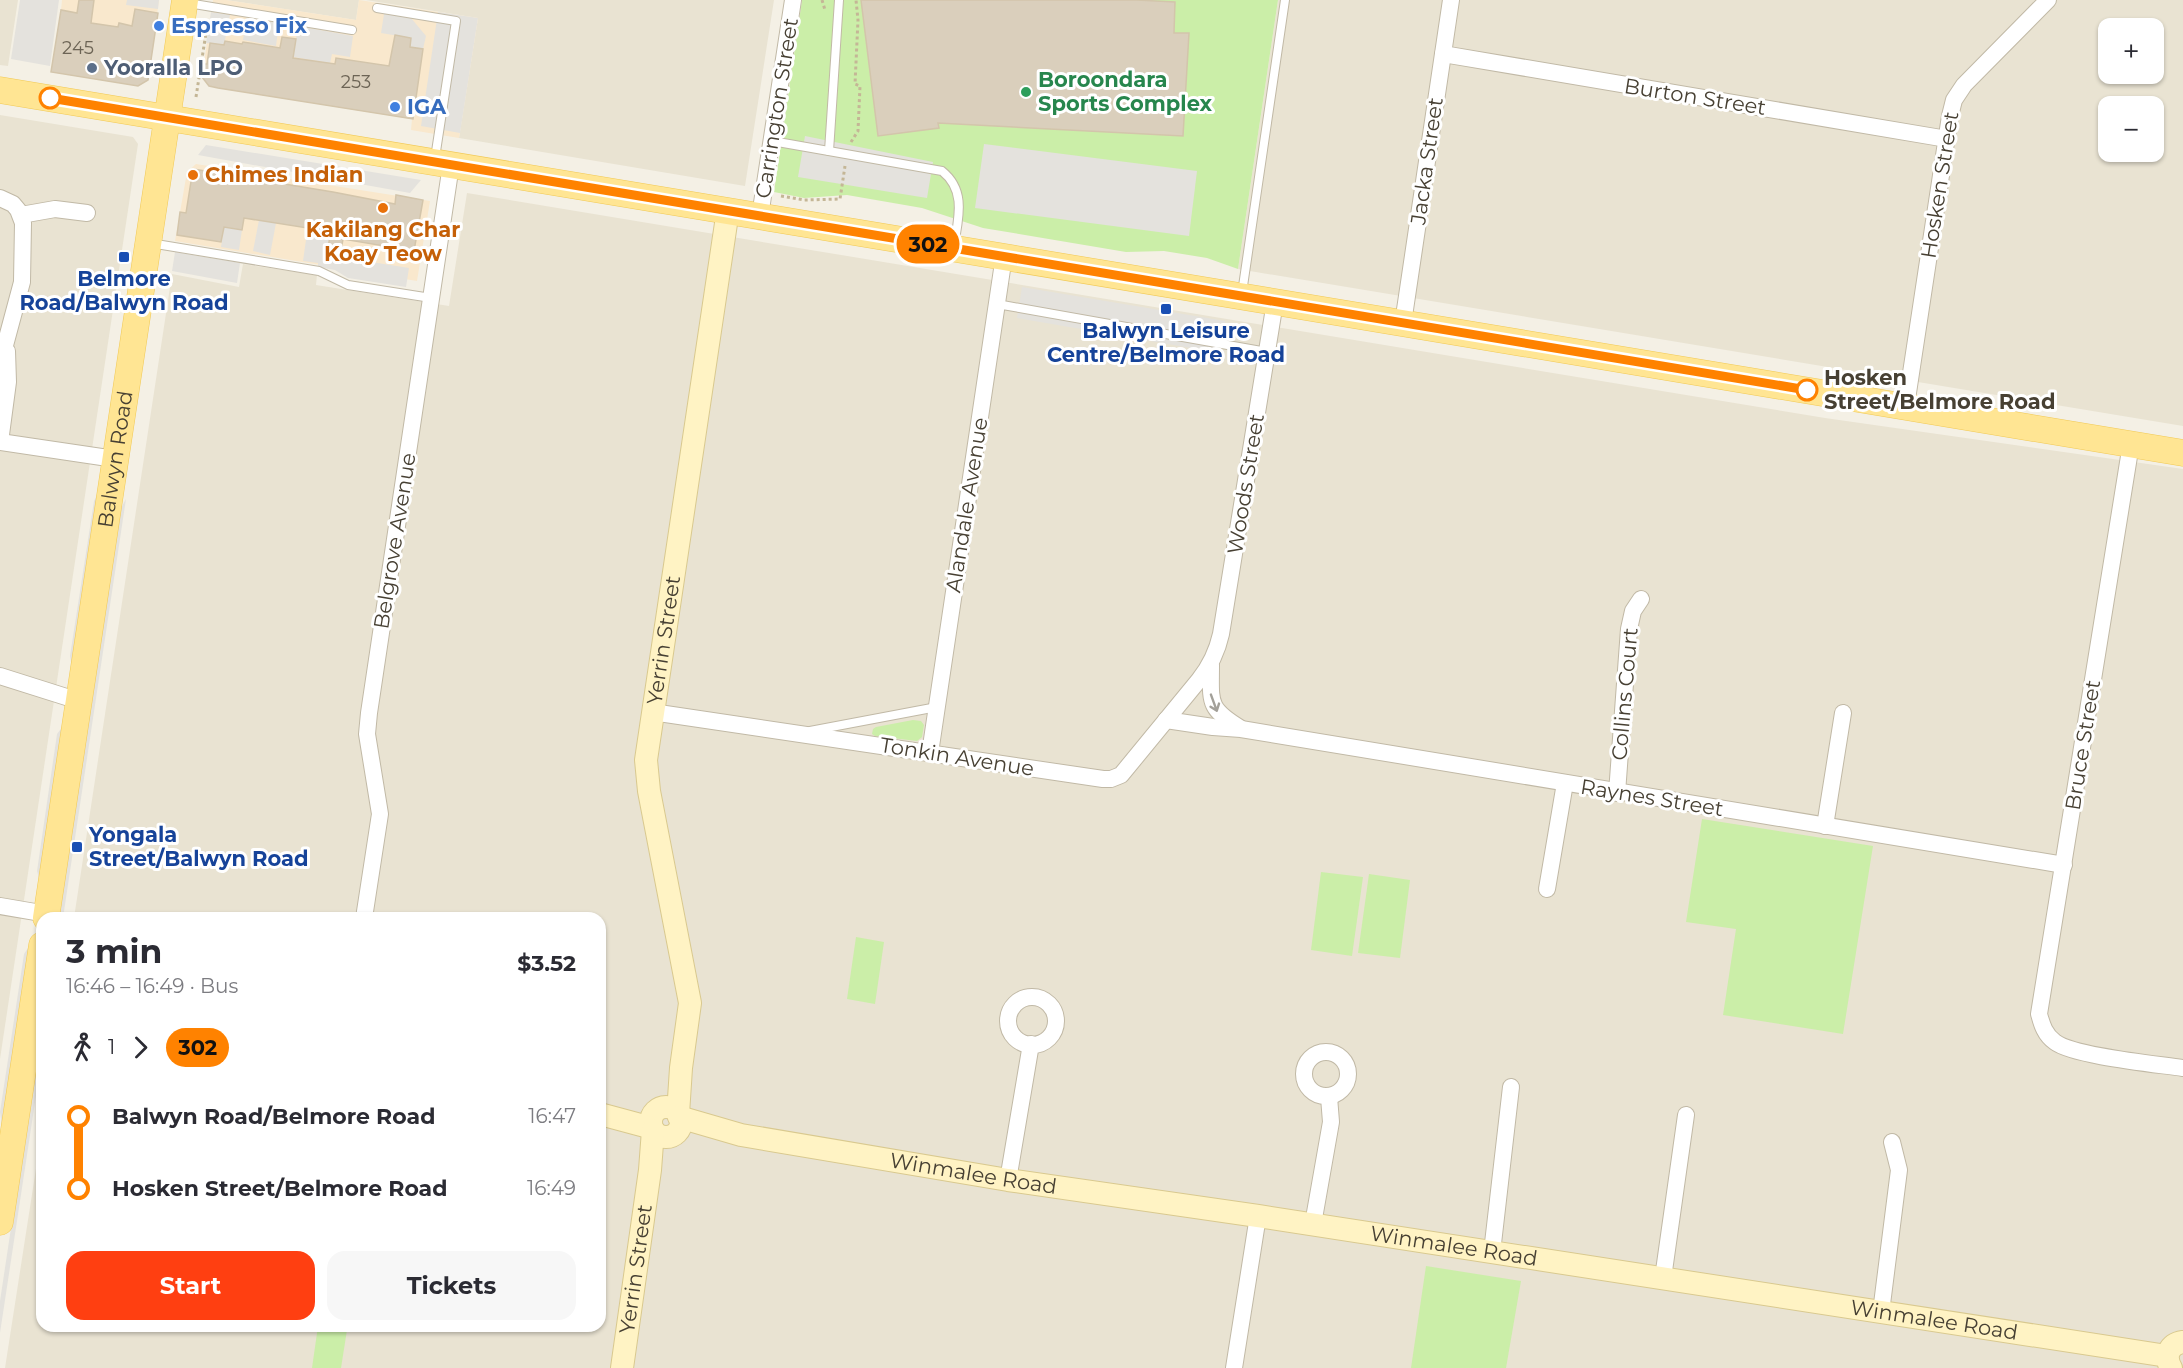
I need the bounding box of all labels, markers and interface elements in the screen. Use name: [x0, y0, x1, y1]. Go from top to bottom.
place label: Espresso Fix: [171, 13, 308, 38]
street label: Carrington Street: [750, 16, 803, 200]
map controls: [2098, 18, 2164, 162]
button: +: [2098, 18, 2164, 84]
marker: Espresso Fix: [152, 19, 166, 33]
house number: 245: [62, 37, 94, 59]
place label: Yooralla LPO: [103, 55, 243, 80]
marker: Yooralla LPO: [85, 61, 99, 75]
place label: Boroondara Sports Complex: [1038, 67, 1213, 116]
house number: 253: [341, 71, 371, 93]
street label: Burton Street: [1622, 73, 1768, 120]
marker: Boroondara Sports Complex: [1019, 85, 1033, 99]
unlabelled marker: [39, 87, 61, 109]
place label: IGA: [407, 94, 447, 119]
street label: Jacka Street: [1405, 96, 1448, 227]
button: −: [2098, 96, 2164, 162]
marker: IGA: [388, 100, 402, 114]
street label: Hosken Street: [1916, 110, 1963, 260]
place label: Chimes Indian: [205, 162, 363, 187]
marker: Chimes Indian: [186, 168, 200, 182]
marker: Kakilang Char Koay Teow: [376, 201, 390, 215]
place label: Kakilang Char Koay Teow: [306, 217, 460, 266]
line badge: 302: [894, 224, 962, 264]
text: 302: [909, 232, 948, 257]
marker: Belmore Road/Balwyn Road: [117, 250, 131, 264]
place label: Belmore Road/Balwyn Road: [19, 266, 229, 315]
marker: Balwyn Leisure Centre/Belmore Road: [1159, 302, 1173, 316]
place label: Balwyn Leisure Centre/Belmore Road: [1047, 318, 1285, 367]
place label: Hosken Street/Belmore Road: [1824, 365, 2055, 414]
marker: Hosken Street/Belmore Road: [1796, 379, 1818, 401]
street label: Balwyn Road: [92, 389, 138, 529]
street label: Woods Street: [1222, 412, 1269, 556]
street label: Alandale Avenue: [940, 416, 993, 594]
street label: Belgrove Avenue: [368, 451, 421, 631]
street label: Yerrin Street: [641, 574, 685, 706]
street label: Collins Court: [1606, 626, 1643, 762]
street label: Bruce Street: [2060, 678, 2105, 812]
one-way arrow: [1210, 694, 1221, 712]
street label: Tonkin Avenue: [878, 732, 1036, 781]
street label: Raynes Street: [1579, 774, 1725, 821]
place label: Yongala Street/Balwyn Road: [88, 822, 309, 871]
marker: Yongala Street/Balwyn Road: [70, 840, 84, 854]
text: 3 min: [66, 931, 162, 971]
text: $3.52: [517, 950, 576, 977]
text: 16:46 – 16:49 · Bus: [66, 974, 238, 998]
icon: walk: [66, 1031, 99, 1064]
icon: forward: [124, 1031, 157, 1064]
text: 1: [108, 1035, 115, 1059]
text: 302: [178, 1035, 217, 1060]
text: Balwyn Road/Belmore Road: [112, 1103, 435, 1130]
text: 16:47: [528, 1104, 576, 1128]
street label: Winmalee Road: [888, 1147, 1059, 1199]
text: Hosken Street/Belmore Road: [112, 1175, 448, 1202]
text: 16:49: [527, 1176, 576, 1200]
street label: Yerrin Street: [614, 1203, 657, 1335]
street label: Winmalee Road: [1368, 1220, 1539, 1271]
button: Start: [66, 1251, 315, 1320]
button: Tickets: [327, 1251, 576, 1320]
street label: Winmalee Road: [1849, 1294, 2020, 1345]

